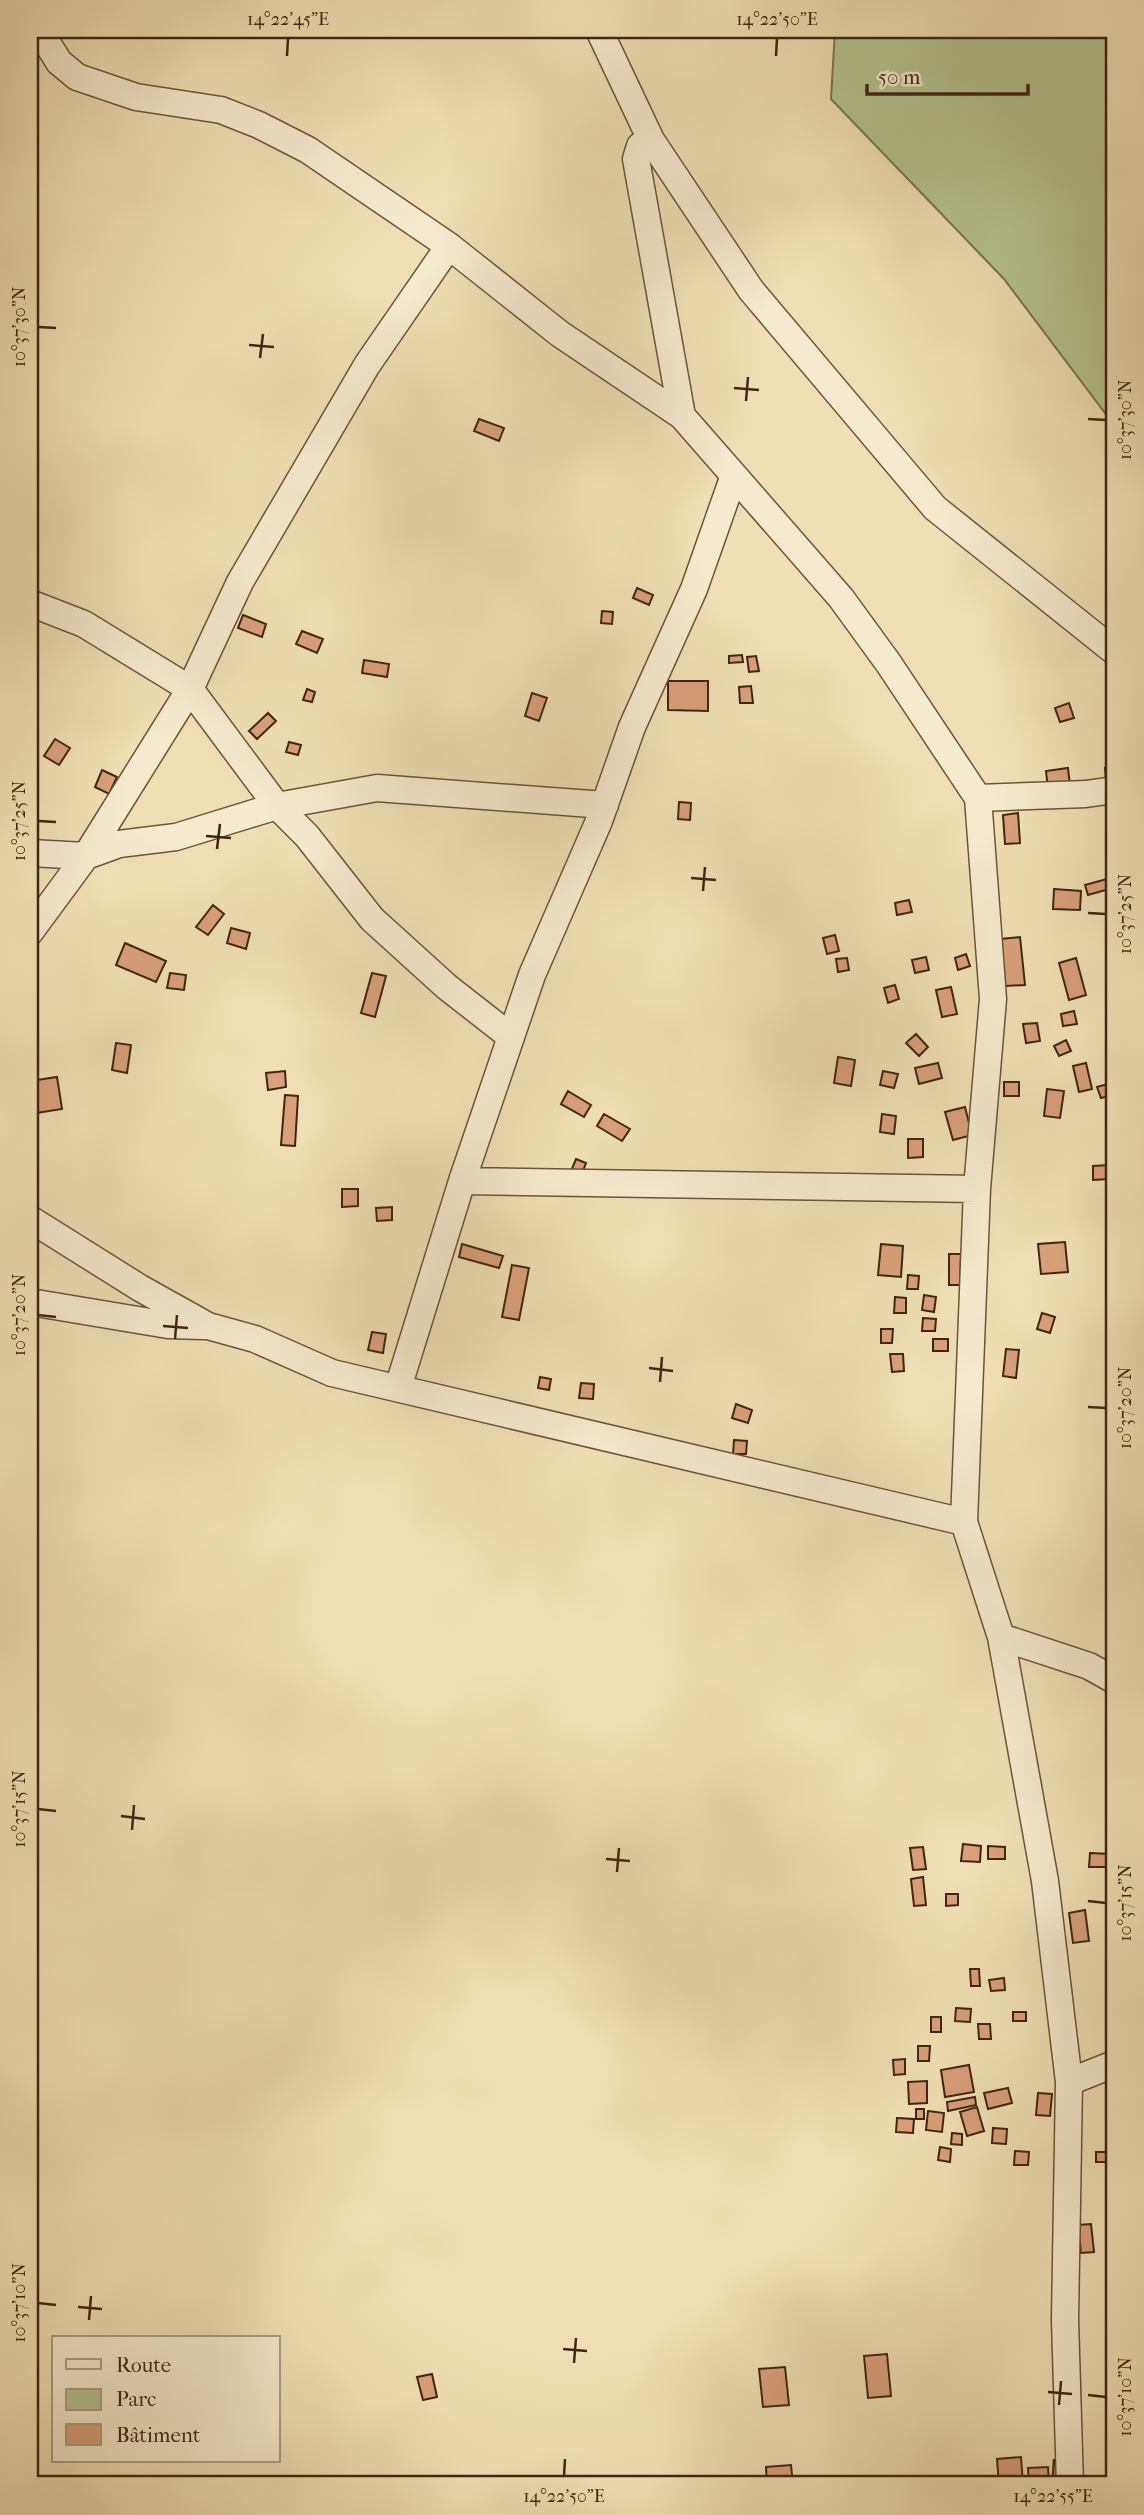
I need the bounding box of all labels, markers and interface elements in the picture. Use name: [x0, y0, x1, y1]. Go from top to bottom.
text: 14°22'45"E: [247, 9, 329, 30]
text: 14°22'50"E: [736, 9, 818, 30]
scale bar: [867, 52, 1028, 96]
text: 50 m: [878, 65, 921, 89]
text: 10°37'30"N: [9, 286, 30, 367]
text: 10°37'30"N: [1115, 379, 1136, 460]
text: 10°37'25"N: [9, 780, 30, 861]
text: 10°37'25"N: [1115, 873, 1136, 954]
text: 10°37'20"N: [9, 1273, 30, 1356]
text: 10°37'20"N: [1115, 1366, 1136, 1449]
text: 10°37'15"N: [9, 1770, 30, 1848]
text: 10°37'15"N: [1115, 1864, 1136, 1942]
text: 10°37'10"N: [9, 2263, 30, 2343]
legend: [52, 2336, 280, 2462]
text: Route: [116, 2353, 171, 2377]
text: 10°37'10"N: [1115, 2357, 1136, 2437]
text: Parc: [116, 2387, 156, 2411]
text: Bâtiment: [116, 2423, 201, 2447]
text: 14°22'50"E: [523, 2486, 605, 2507]
text: 14°22'55"E: [1013, 2486, 1093, 2507]

